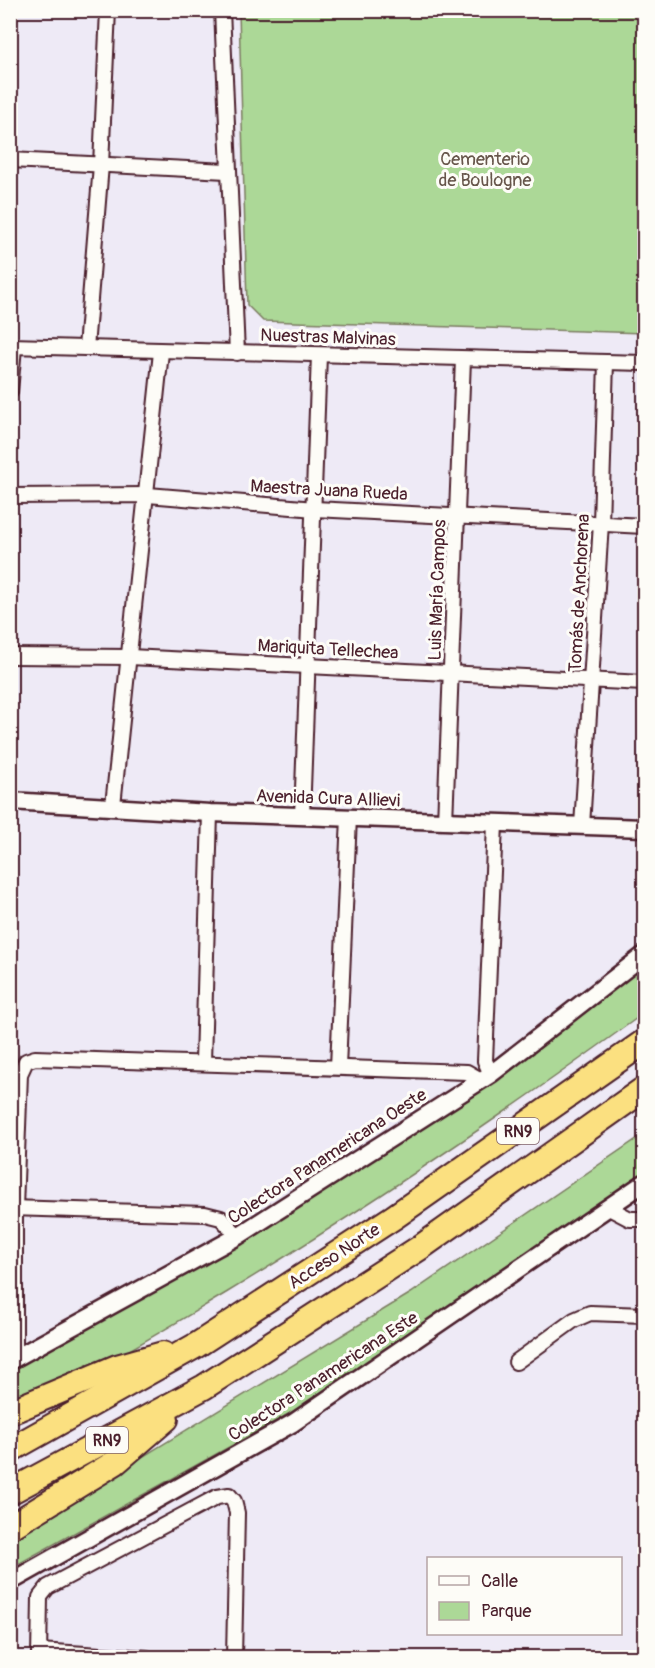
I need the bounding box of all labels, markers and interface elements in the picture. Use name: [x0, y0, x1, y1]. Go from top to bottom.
park label: Cementerio de Boulogne: [439, 148, 531, 192]
street label: Nuestras Malvinas: [260, 324, 396, 351]
street label: Maestra Juana Rueda: [250, 475, 408, 506]
street label: Tomás de Anchorena: [564, 513, 595, 673]
street label: Luis María Campos: [424, 519, 451, 661]
street label: Mariquita Tellechea: [257, 634, 399, 665]
street label: Avenida Cura Allievi: [256, 784, 400, 813]
street label: Colectora Panamericana Oeste: [223, 1083, 431, 1229]
road number: RN9: [497, 1118, 539, 1144]
street label: Acceso Norte: [284, 1218, 385, 1295]
street label: Colectora Panamericana Este: [224, 1306, 423, 1446]
road number: RN9: [86, 1427, 128, 1453]
legend: [427, 1557, 622, 1635]
text: Calle: [481, 1570, 518, 1593]
text: Parque: [481, 1600, 531, 1623]

